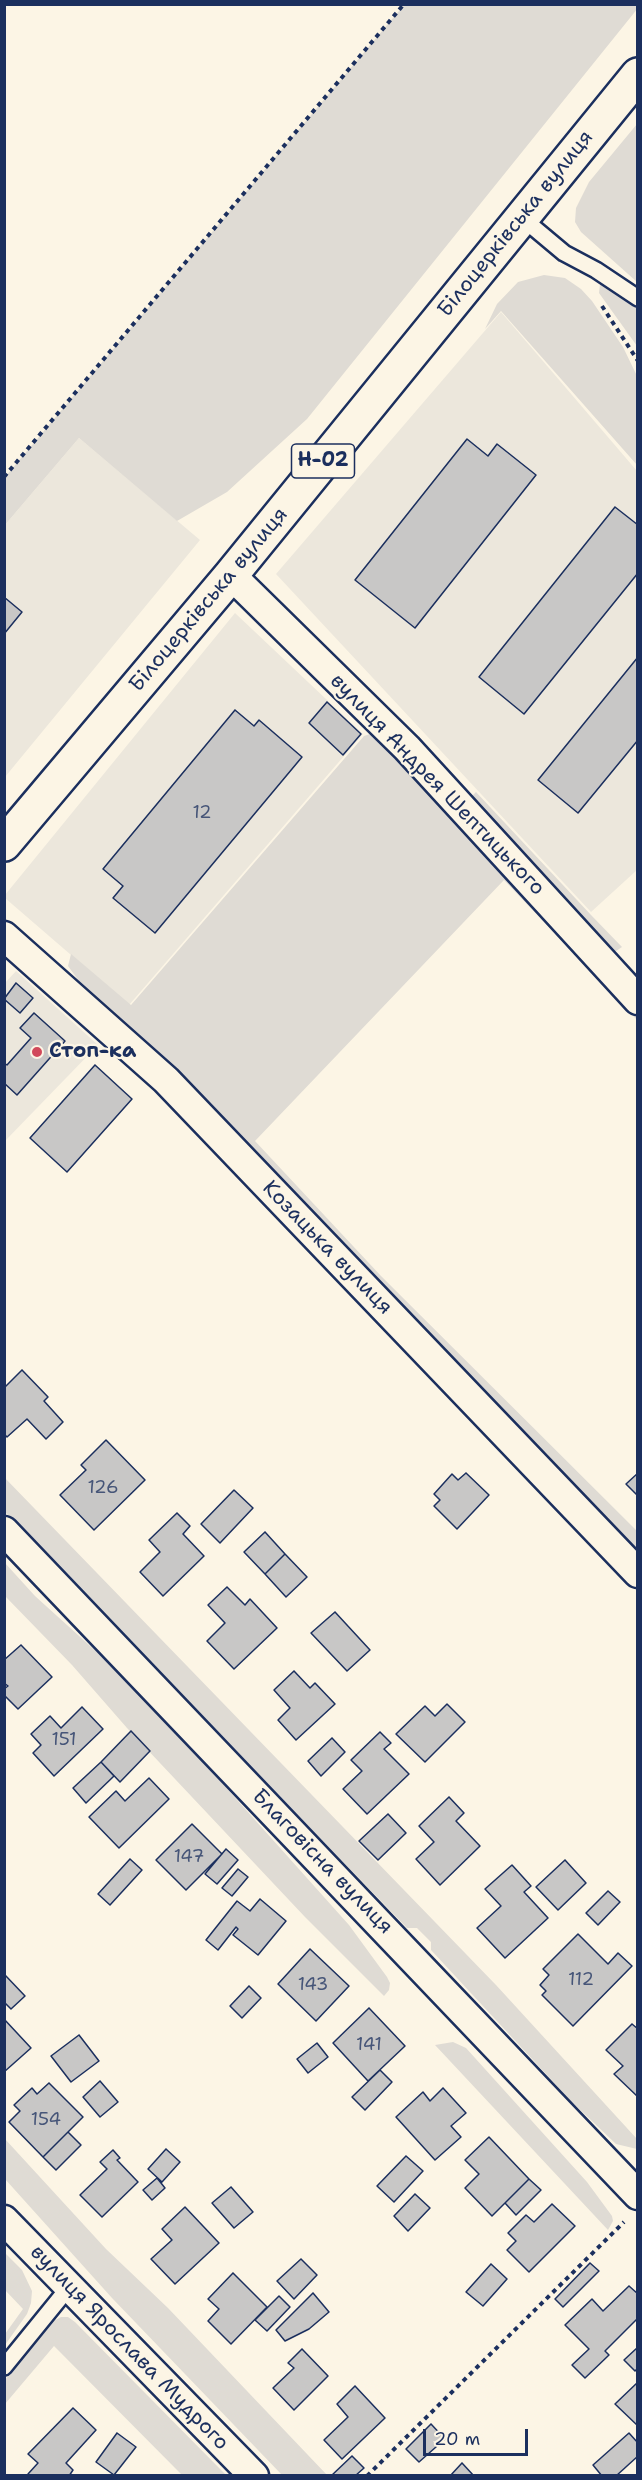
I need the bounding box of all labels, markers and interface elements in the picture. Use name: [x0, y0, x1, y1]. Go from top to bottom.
street label: Білоцерківська вулиця: [433, 126, 599, 322]
road number: Н-02: [292, 444, 354, 478]
street label: Білоцерківська вулиця: [124, 503, 294, 697]
street label: вулиця Андрея Шептицького: [324, 669, 550, 901]
house number: 12: [192, 802, 212, 824]
place label: Стоп-ка: [49, 1039, 136, 1065]
marker: Стоп-ка: [30, 1045, 44, 1059]
street label: Козацька вулиця: [257, 1176, 397, 1320]
house number: 126: [87, 1477, 119, 1499]
house number: 151: [51, 1729, 77, 1751]
street label: Благовісна вулиця: [246, 1784, 398, 1940]
house number: 147: [174, 1846, 204, 1868]
house number: 112: [568, 1969, 594, 1991]
house number: 143: [298, 1974, 328, 1996]
house number: 141: [356, 2034, 382, 2056]
house number: 154: [31, 2109, 61, 2131]
street label: вулиця Ярослава Мудрого: [24, 2240, 234, 2456]
scale bar: [426, 2417, 531, 2455]
text: 20 m: [434, 2427, 480, 2451]

